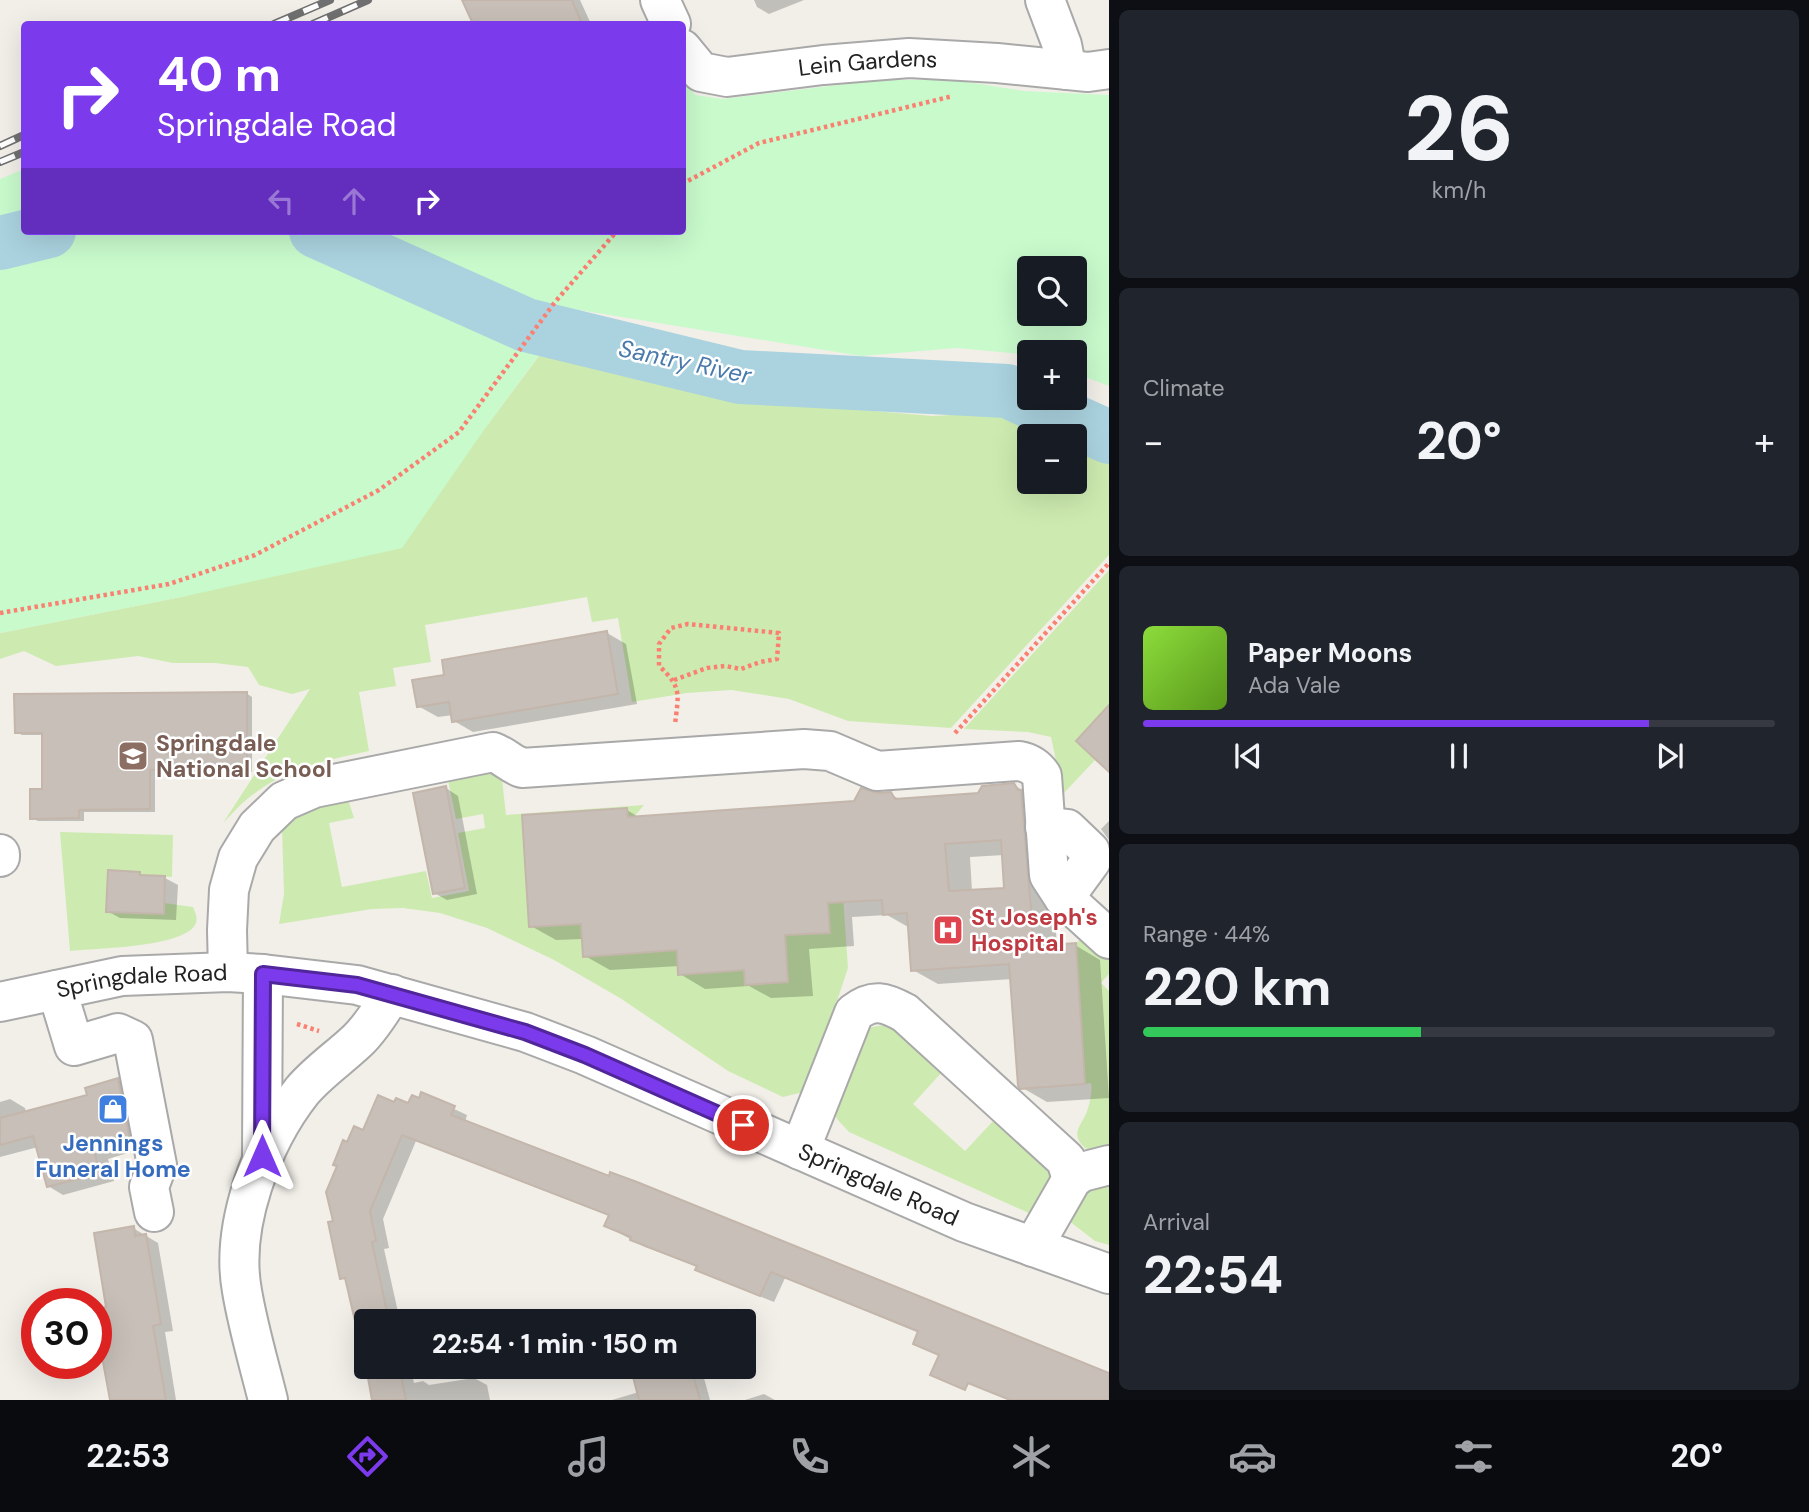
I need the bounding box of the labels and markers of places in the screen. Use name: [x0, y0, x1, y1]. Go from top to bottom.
place label: Springdale National School: [156, 728, 332, 784]
school or university icon: Springdale National School: [116, 739, 150, 773]
place label: St Joseph's Hospital: [971, 902, 1098, 958]
hospital icon: St Joseph's Hospital: [931, 913, 965, 947]
shop icon: Jennings Funeral Home: [96, 1092, 130, 1126]
pin: [713, 1095, 773, 1155]
place label: Jennings Funeral Home: [35, 1128, 191, 1184]

